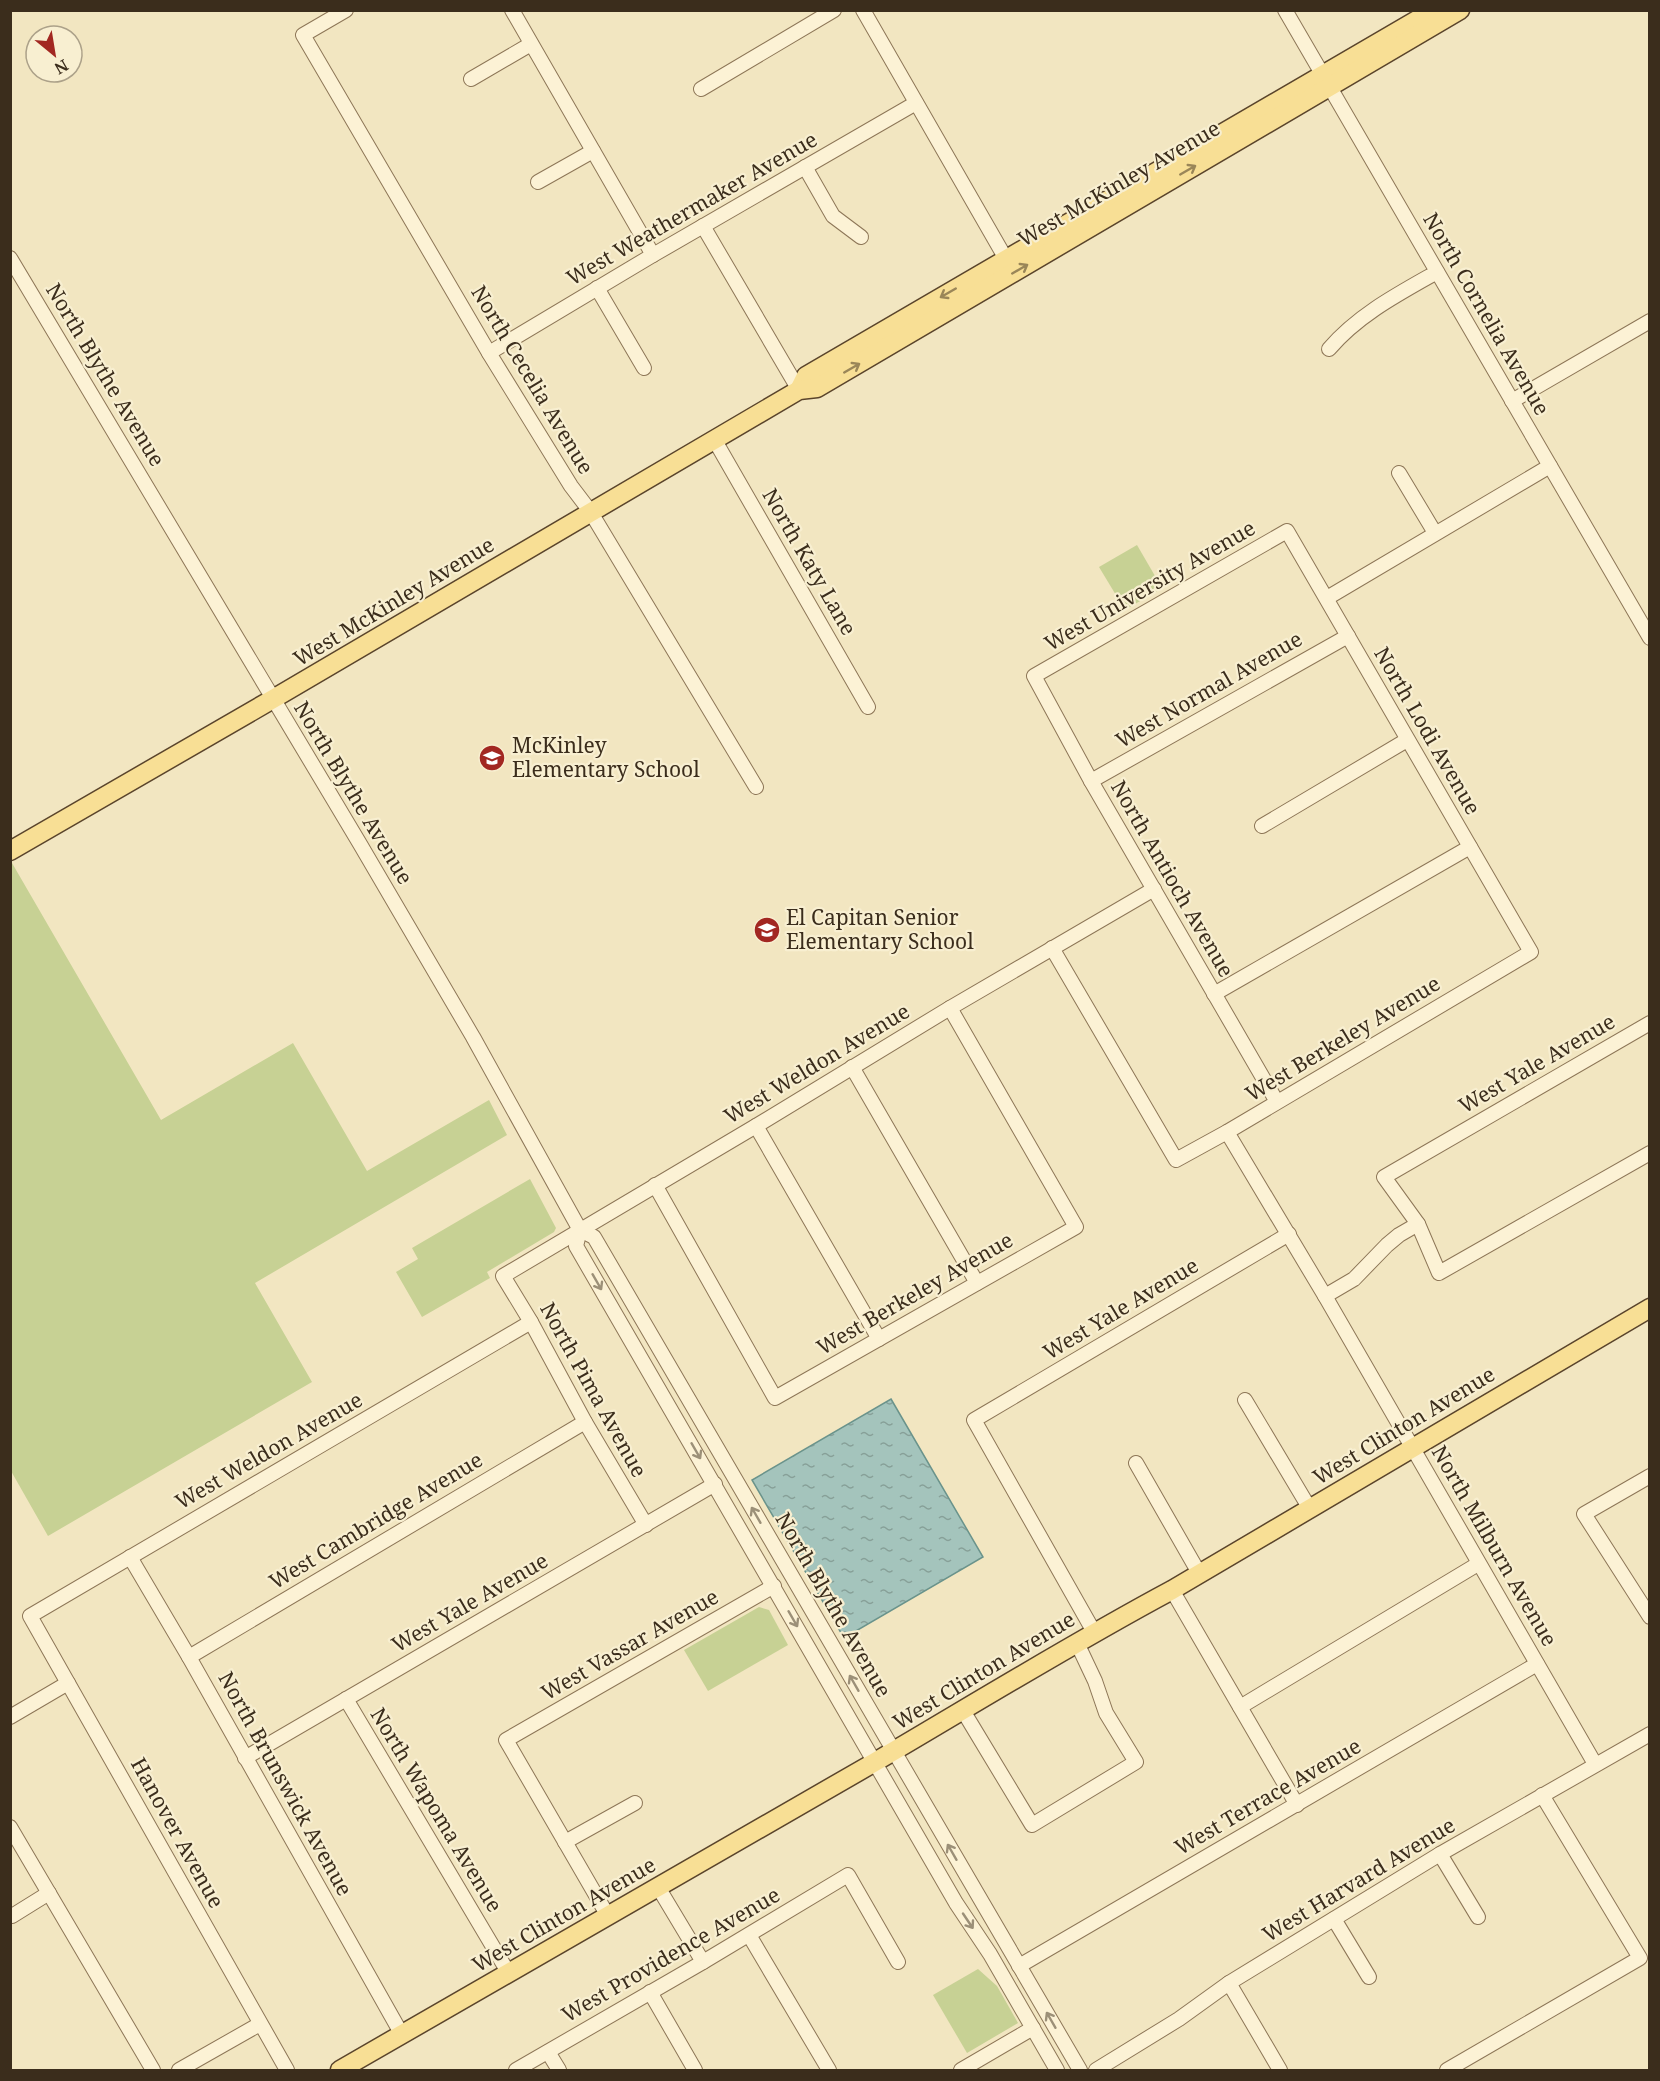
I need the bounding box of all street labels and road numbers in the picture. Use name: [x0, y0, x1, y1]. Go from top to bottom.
street label: West McKinley Avenue: [1012, 114, 1225, 253]
street label: West Weathermaker Avenue: [561, 125, 822, 292]
street label: North Cornelia Avenue: [1417, 207, 1556, 420]
street label: North Blythe Avenue: [40, 278, 172, 471]
street label: North Cecelia Avenue: [465, 280, 600, 479]
street label: North Katy Lane: [756, 483, 863, 640]
street label: West University Avenue: [1039, 513, 1260, 657]
street label: West McKinley Avenue: [288, 530, 499, 672]
street label: West Normal Avenue: [1110, 624, 1307, 754]
street label: North Lodi Avenue: [1368, 641, 1487, 820]
street label: North Blythe Avenue: [288, 696, 420, 889]
street label: North Antioch Avenue: [1105, 775, 1241, 982]
street label: West Berkeley Avenue: [1240, 969, 1445, 1107]
street label: West Weldon Avenue: [718, 997, 914, 1130]
street label: West Yale Avenue: [1453, 1007, 1620, 1119]
street label: West Berkeley Avenue: [811, 1225, 1018, 1361]
street label: West Yale Avenue: [1038, 1251, 1203, 1366]
street label: North Pima Avenue: [534, 1297, 654, 1482]
street label: West Clinton Avenue: [1307, 1360, 1500, 1491]
street label: West Weldon Avenue: [170, 1385, 367, 1515]
street label: North Milburn Avenue: [1426, 1440, 1564, 1651]
street label: West Cambridge Avenue: [264, 1445, 487, 1595]
street label: North Blythe Avenue: [770, 1507, 898, 1702]
street label: West Yale Avenue: [386, 1546, 553, 1658]
street label: West Vassar Avenue: [536, 1582, 723, 1706]
street label: West Clinton Avenue: [887, 1605, 1080, 1736]
street label: North Brunswick Avenue: [213, 1666, 359, 1901]
street label: North Wapoma Avenue: [365, 1702, 509, 1917]
street label: West Terrace Avenue: [1169, 1731, 1366, 1861]
street label: Hanover Avenue: [125, 1752, 231, 1913]
street label: West Harvard Avenue: [1257, 1811, 1460, 1948]
street label: West Clinton Avenue: [467, 1850, 660, 1978]
street label: West Providence Avenue: [556, 1880, 785, 2028]

